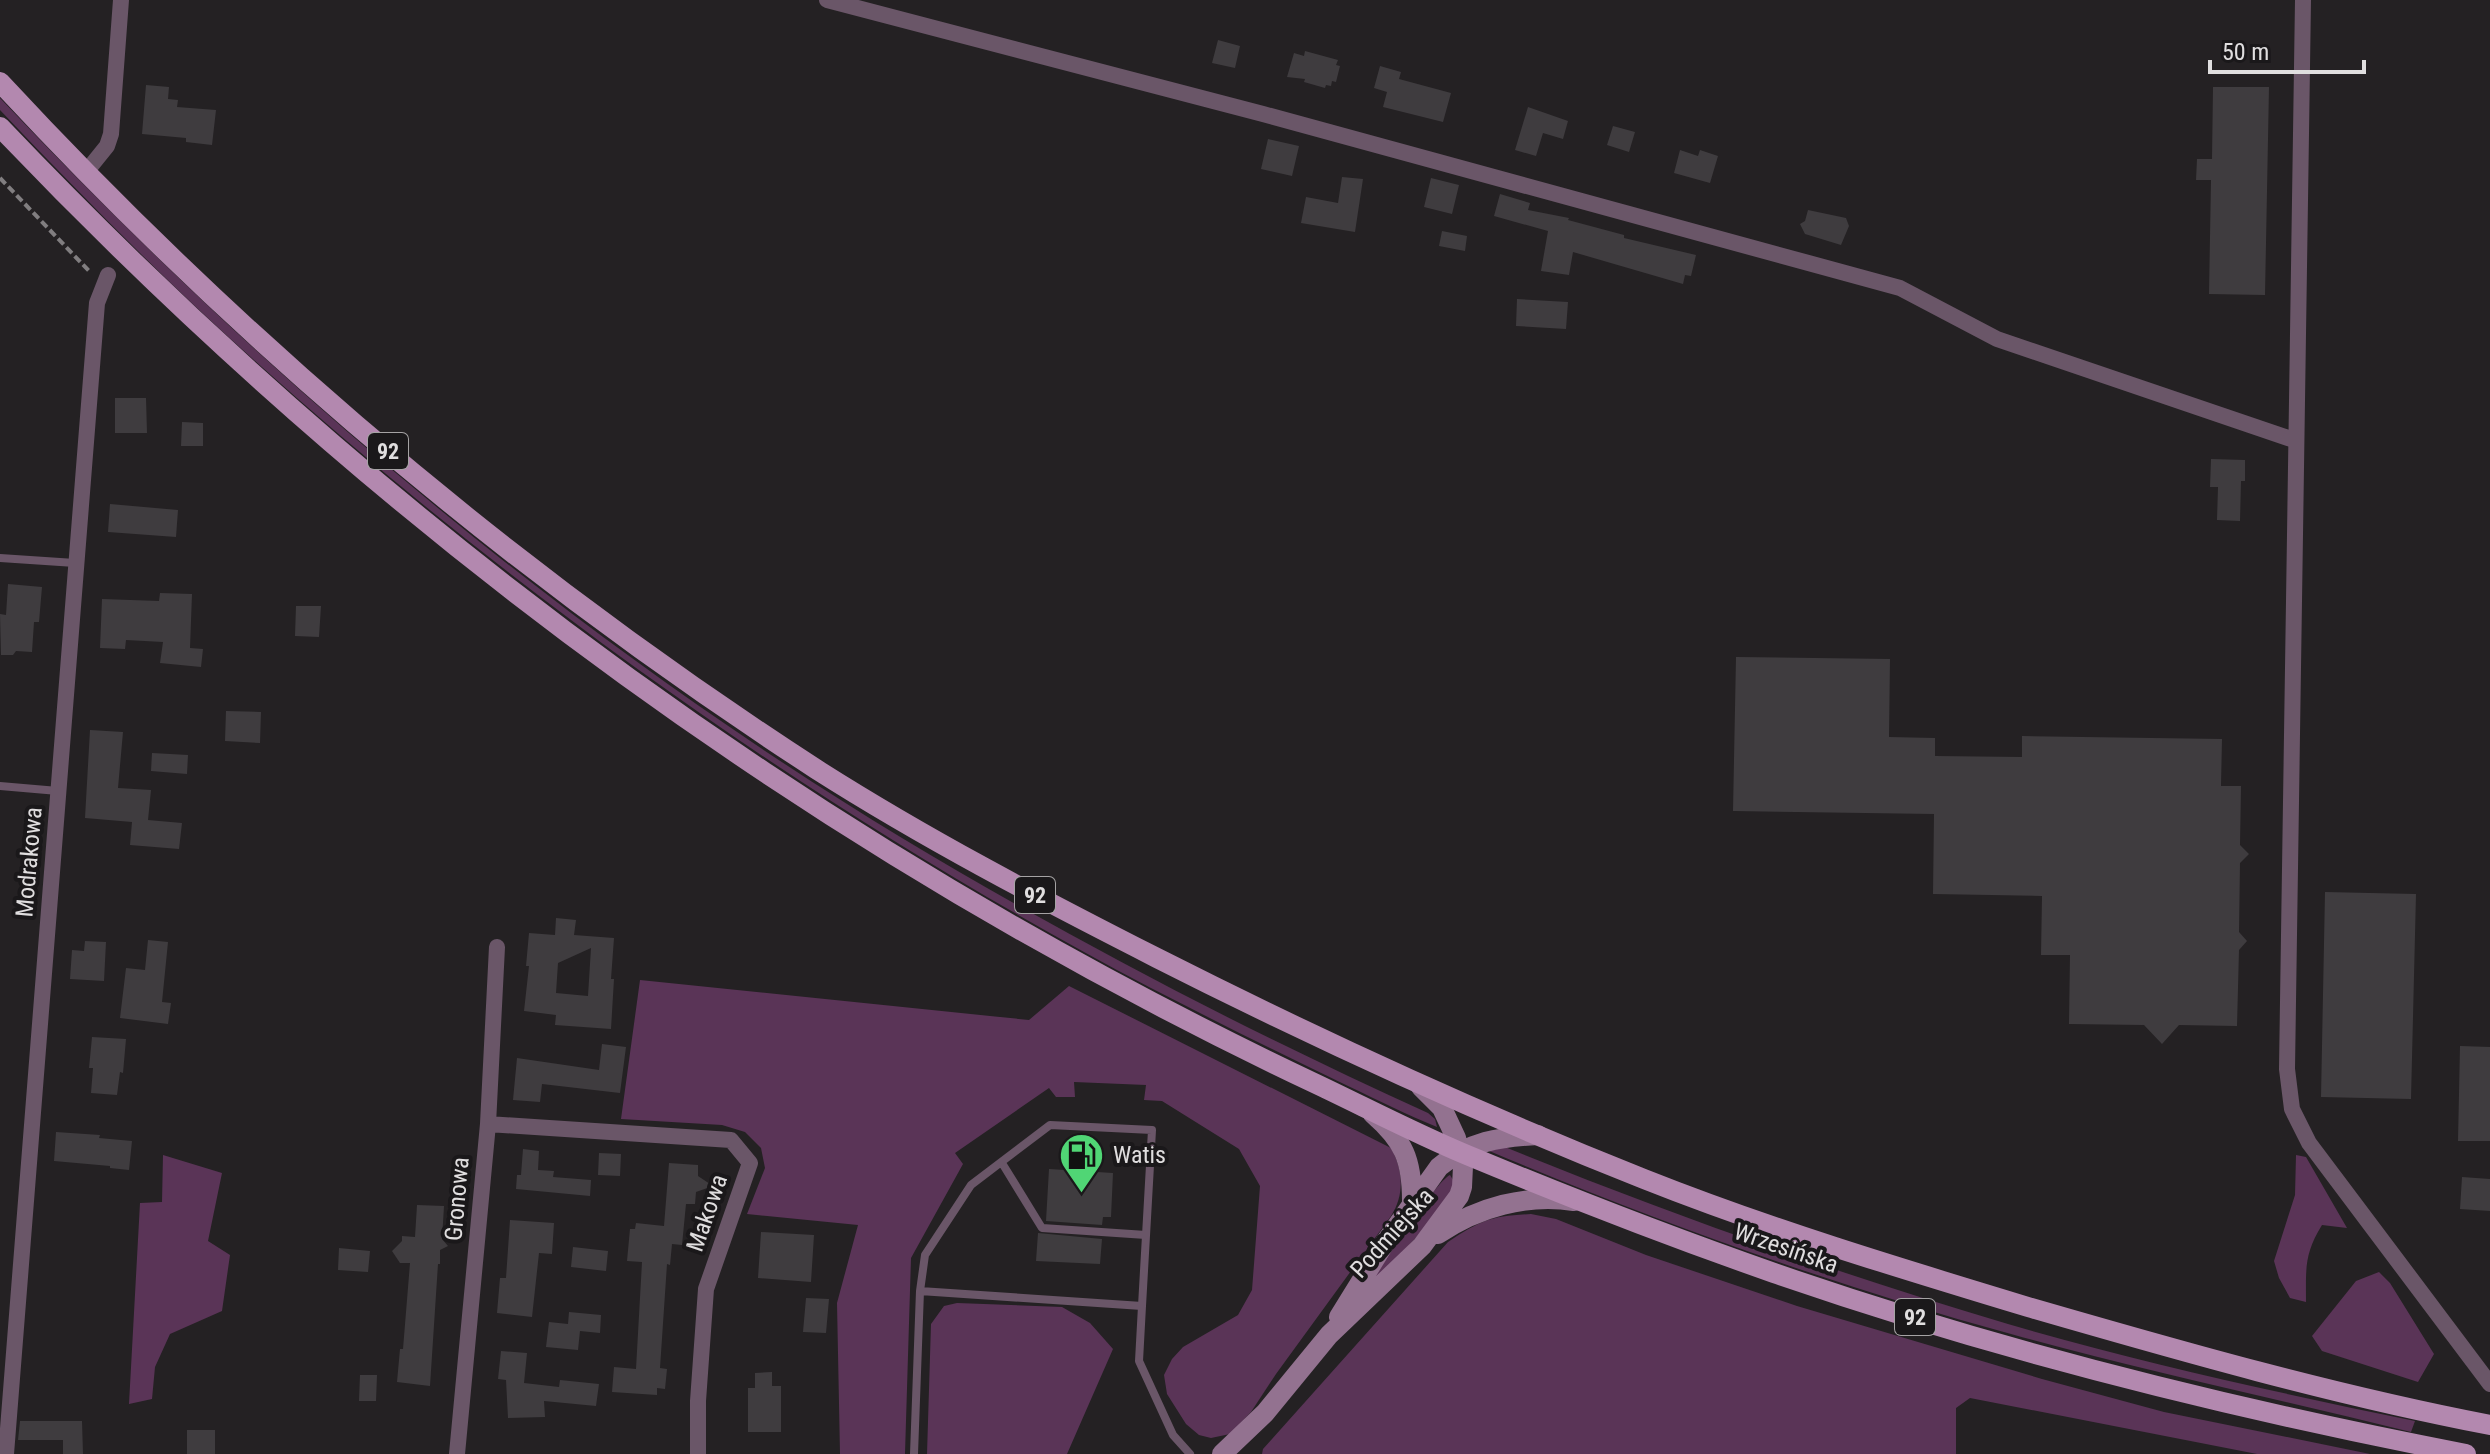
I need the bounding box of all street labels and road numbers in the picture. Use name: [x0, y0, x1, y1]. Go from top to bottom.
road number: 92: [368, 433, 408, 469]
street label: Modrakowa: [10, 806, 48, 918]
road number: 92: [1015, 877, 1055, 913]
street label: Gronowa: [439, 1156, 475, 1242]
street label: Makowa: [681, 1171, 733, 1255]
street label: Podmiejska: [1345, 1183, 1439, 1283]
street label: Wrzesińska: [1730, 1217, 1842, 1279]
road number: 92: [1895, 1299, 1935, 1335]

